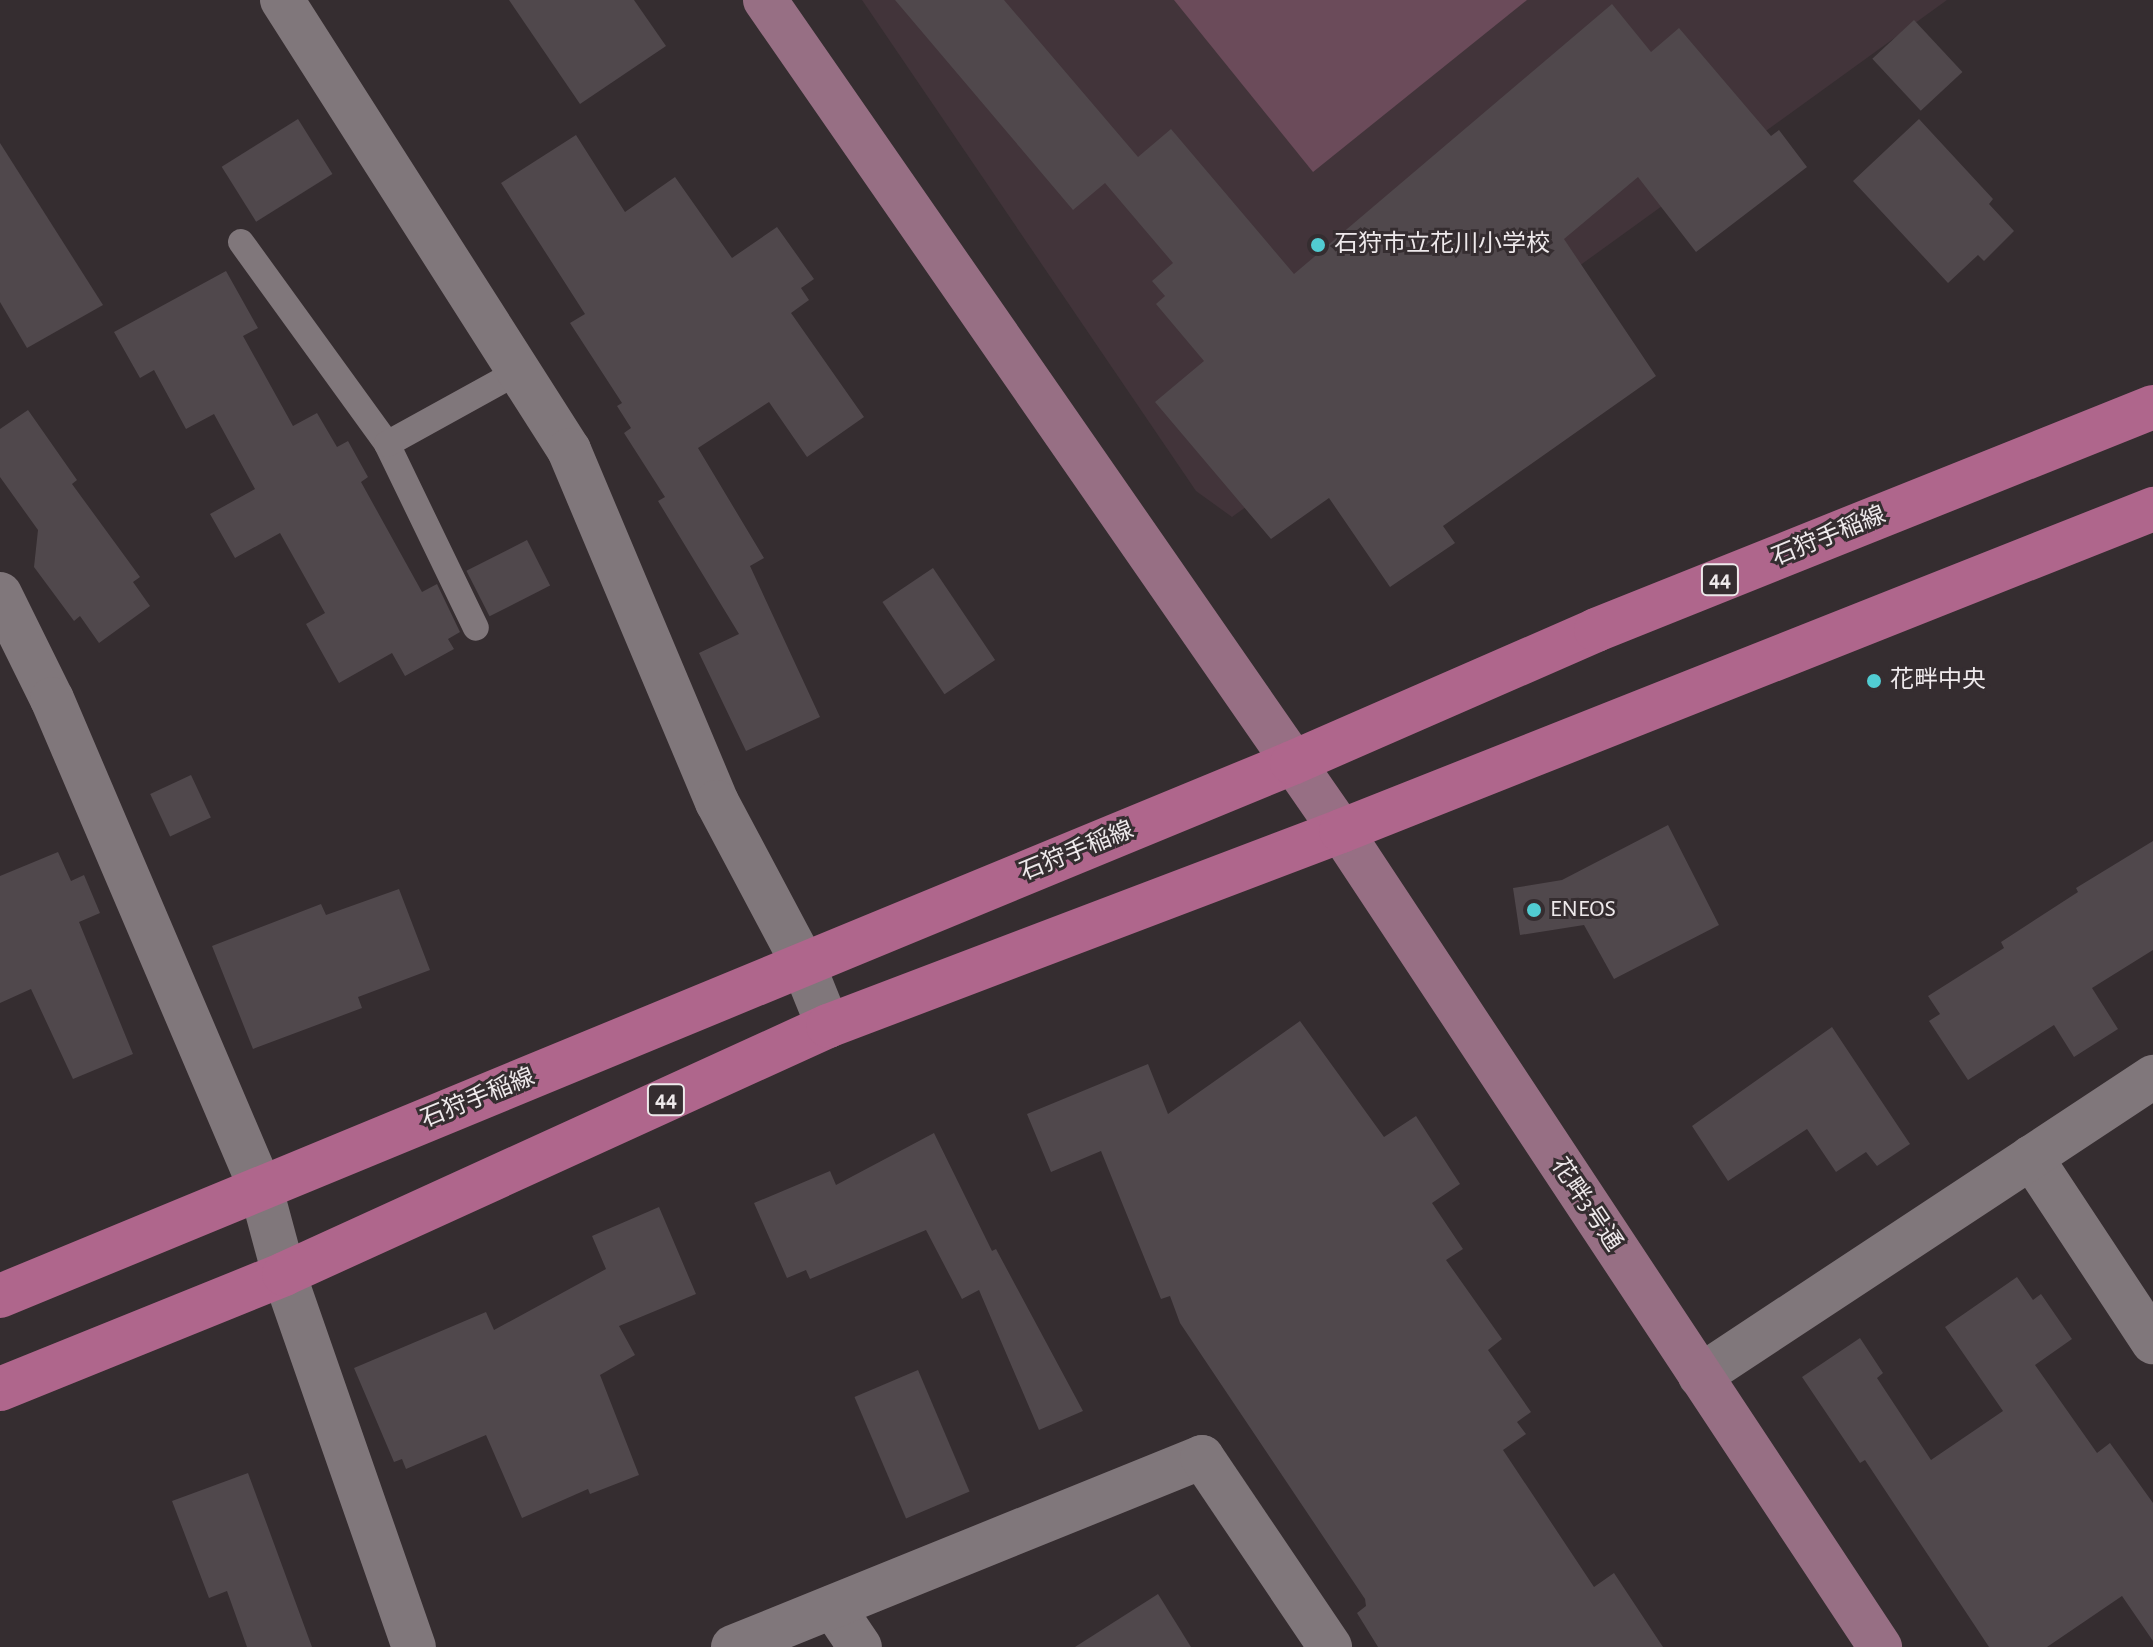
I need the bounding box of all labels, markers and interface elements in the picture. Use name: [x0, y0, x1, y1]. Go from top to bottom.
place label: 石狩市立花川小学校: [1334, 231, 1550, 259]
marker: 石狩市立花川小学校: [1309, 236, 1327, 254]
street label: 石狩手稲線: [1768, 501, 1890, 573]
road number: 44: [1700, 562, 1740, 598]
place label: 花畔中央: [1890, 667, 1986, 695]
marker: 花畔中央: [1865, 672, 1883, 690]
street label: 石狩手稲線: [1016, 816, 1138, 888]
place label: ENEOS: [1550, 896, 1616, 924]
marker: ENEOS: [1525, 901, 1543, 919]
street label: 石狩手稲線: [417, 1063, 539, 1135]
road number: 44: [646, 1082, 686, 1118]
street label: 花畔3号通: [1544, 1153, 1628, 1257]

